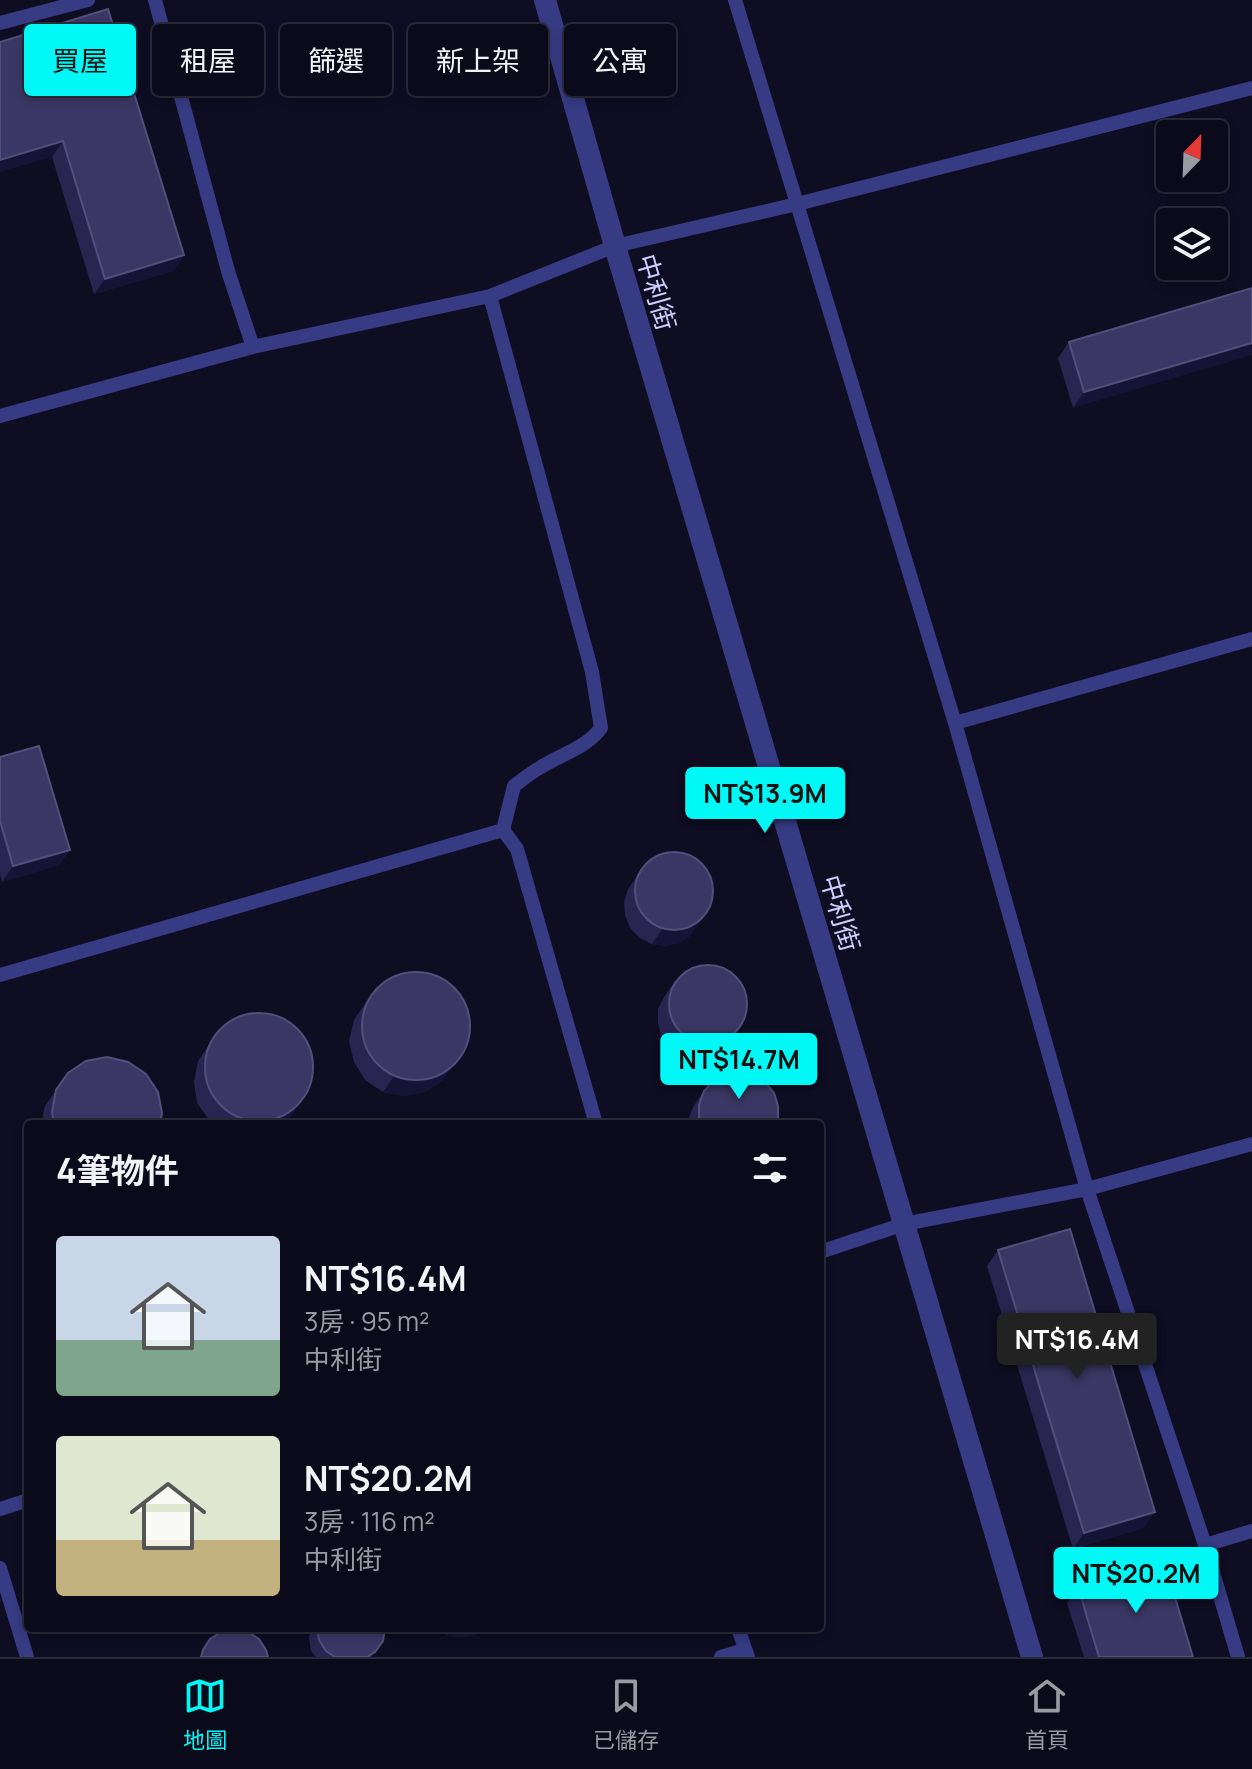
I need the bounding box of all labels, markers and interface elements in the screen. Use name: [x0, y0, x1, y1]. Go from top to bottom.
chip: 買屋: [24, 24, 136, 96]
chip: 租屋: [152, 24, 264, 96]
chip: 篩選: [280, 24, 392, 96]
chip: 新上架: [408, 24, 548, 96]
chip: 公寓: [564, 24, 676, 96]
north arrow: [1156, 120, 1228, 192]
map controls: [1156, 120, 1228, 280]
button: layers: [1156, 208, 1228, 280]
street label: 中利街: [629, 250, 685, 334]
pin: NT$13.9M: [682, 767, 848, 835]
text: NT$13.9M: [703, 775, 827, 811]
street label: 中利街: [813, 871, 869, 955]
pin: NT$14.7M: [656, 1033, 822, 1101]
text: NT$14.7M: [678, 1041, 800, 1077]
icon: filters: [748, 1146, 792, 1190]
text: 4筆物件: [56, 1147, 179, 1193]
text: NT$16.4M: [304, 1255, 467, 1301]
icon: home: [120, 1268, 216, 1364]
text: 3房 · 95 m²: [304, 1303, 429, 1339]
pin: NT$16.4M: [994, 1313, 1160, 1381]
text: NT$16.4M: [1015, 1321, 1139, 1357]
text: 中利街: [304, 1341, 382, 1377]
text: NT$20.2M: [304, 1455, 473, 1501]
icon: home: [120, 1468, 216, 1564]
text: 3房 · 116 m²: [304, 1503, 435, 1539]
text: 中利街: [304, 1541, 382, 1577]
pin: NT$20.2M: [1053, 1547, 1219, 1615]
text: NT$20.2M: [1072, 1555, 1200, 1591]
tab: 地圖: [183, 1674, 227, 1755]
tab: 已儲存: [593, 1674, 659, 1755]
tab: 首頁: [1025, 1674, 1069, 1755]

